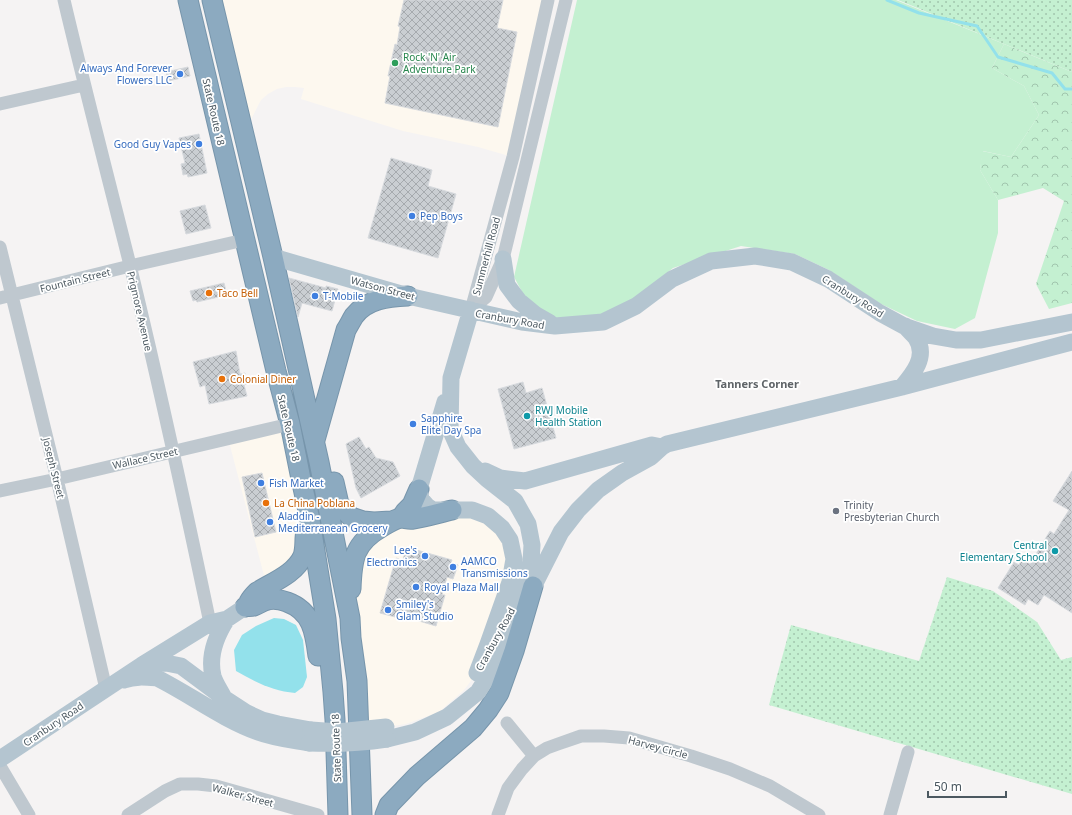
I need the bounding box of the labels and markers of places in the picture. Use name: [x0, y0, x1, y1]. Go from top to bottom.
place label: Rock 'N' Air Adventure Park: [403, 50, 476, 76]
marker: Rock 'N' Air Adventure Park: [390, 58, 400, 68]
place label: Always And Forever Flowers LLC: [80, 61, 173, 87]
marker: Always And Forever Flowers LLC: [175, 69, 185, 79]
place label: Good Guy Vapes: [114, 137, 191, 151]
marker: Good Guy Vapes: [194, 139, 204, 149]
place label: Pep Boys: [420, 209, 463, 223]
marker: Pep Boys: [407, 211, 417, 221]
place label: Taco Bell: [217, 286, 258, 300]
marker: Taco Bell: [204, 288, 214, 298]
place label: T-Mobile: [323, 289, 364, 303]
marker: T-Mobile: [310, 291, 320, 301]
place label: Colonial Diner: [230, 372, 296, 386]
marker: Colonial Diner: [217, 374, 227, 384]
place label: RWJ Mobile Health Station: [535, 403, 602, 429]
place label: Sapphire Elite Day Spa: [421, 411, 481, 437]
marker: RWJ Mobile Health Station: [522, 411, 532, 421]
marker: Sapphire Elite Day Spa: [408, 419, 418, 429]
place label: Fish Market: [269, 476, 324, 490]
marker: Fish Market: [256, 478, 266, 488]
place label: La China Poblana: [274, 496, 355, 510]
marker: La China Poblana: [261, 498, 271, 508]
place label: Trinity Presbyterian Church: [844, 498, 939, 524]
marker: Trinity Presbyterian Church: [831, 506, 841, 516]
place label: Aladdin - Mediterranean Grocery: [278, 509, 388, 535]
marker: Aladdin - Mediterranean Grocery: [265, 517, 275, 527]
place label: Central Elementary School: [960, 538, 1047, 564]
place label: Lee's Electronics: [366, 543, 417, 569]
marker: Central Elementary School: [1050, 546, 1060, 556]
marker: Lee's Electronics: [420, 551, 430, 561]
place label: AAMCO Transmissions: [461, 554, 528, 580]
marker: AAMCO Transmissions: [448, 562, 458, 572]
place label: Royal Plaza Mall: [424, 580, 499, 594]
marker: Royal Plaza Mall: [411, 582, 421, 592]
place label: Smiley's Glam Studio: [396, 597, 453, 623]
marker: Smiley's Glam Studio: [383, 605, 393, 615]

